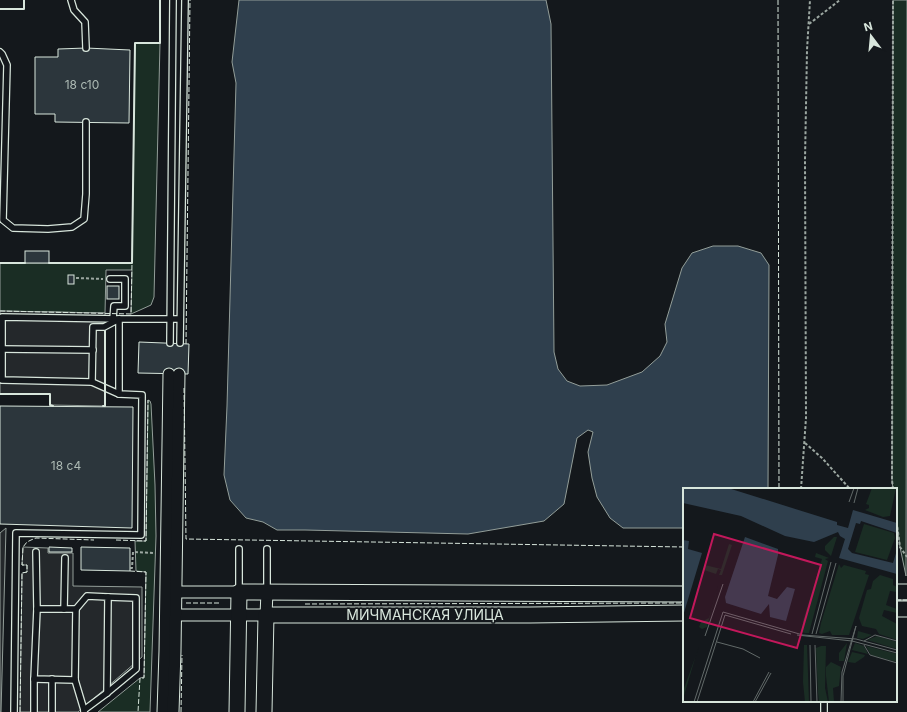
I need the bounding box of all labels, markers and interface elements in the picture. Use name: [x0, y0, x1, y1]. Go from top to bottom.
north arrow: [851, 16, 891, 56]
text: N: [862, 19, 874, 34]
house number: 18 с10: [65, 77, 99, 92]
house number: 18 с4: [51, 458, 81, 473]
inset map: [683, 488, 897, 702]
street label: МИЧМАНСКАЯ УЛИЦА: [346, 606, 504, 623]

